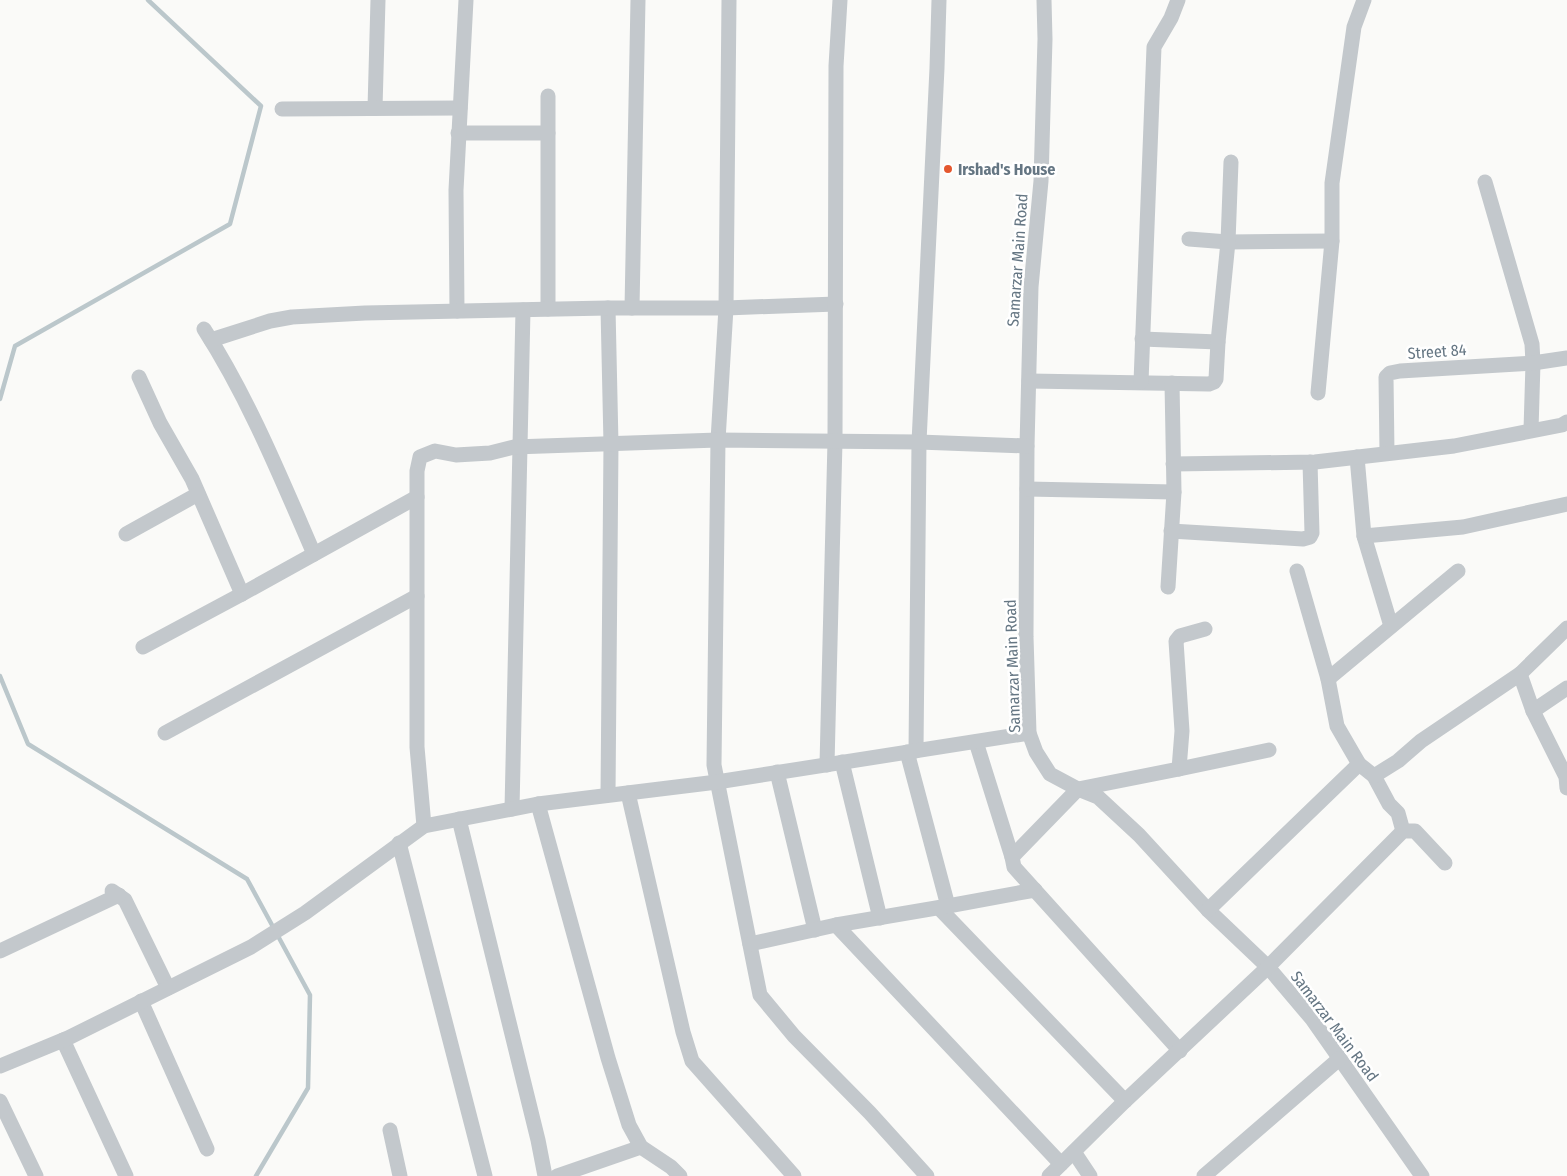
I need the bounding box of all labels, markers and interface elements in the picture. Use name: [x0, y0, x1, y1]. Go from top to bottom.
place label: Irshad's House: [958, 160, 1055, 179]
marker: Irshad's House: [942, 163, 954, 175]
street label: Samarzar Main Road: [1003, 193, 1032, 327]
street label: Street 84: [1407, 340, 1467, 363]
street label: Samarzar Main Road: [1001, 599, 1024, 733]
street label: Samarzar Main Road: [1287, 967, 1382, 1085]

